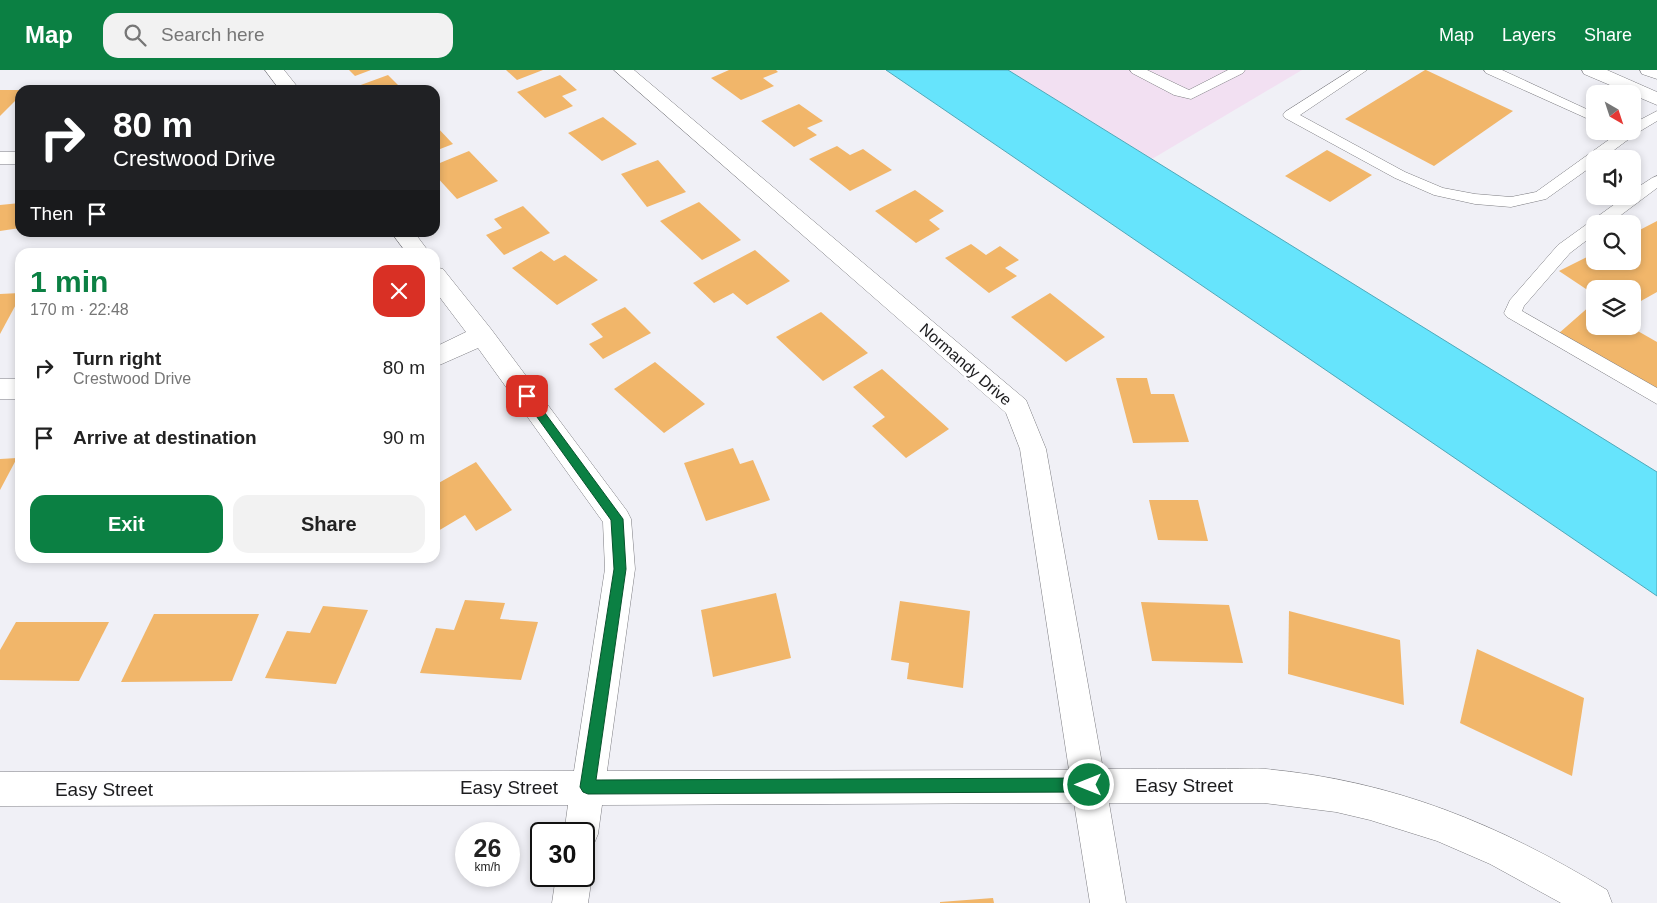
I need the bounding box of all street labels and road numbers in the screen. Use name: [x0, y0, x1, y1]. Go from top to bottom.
street label: Normandy Drive: [916, 320, 1015, 409]
street label: Easy Street: [1135, 775, 1234, 796]
street label: Easy Street: [460, 777, 559, 798]
street label: Easy Street: [55, 779, 154, 800]

